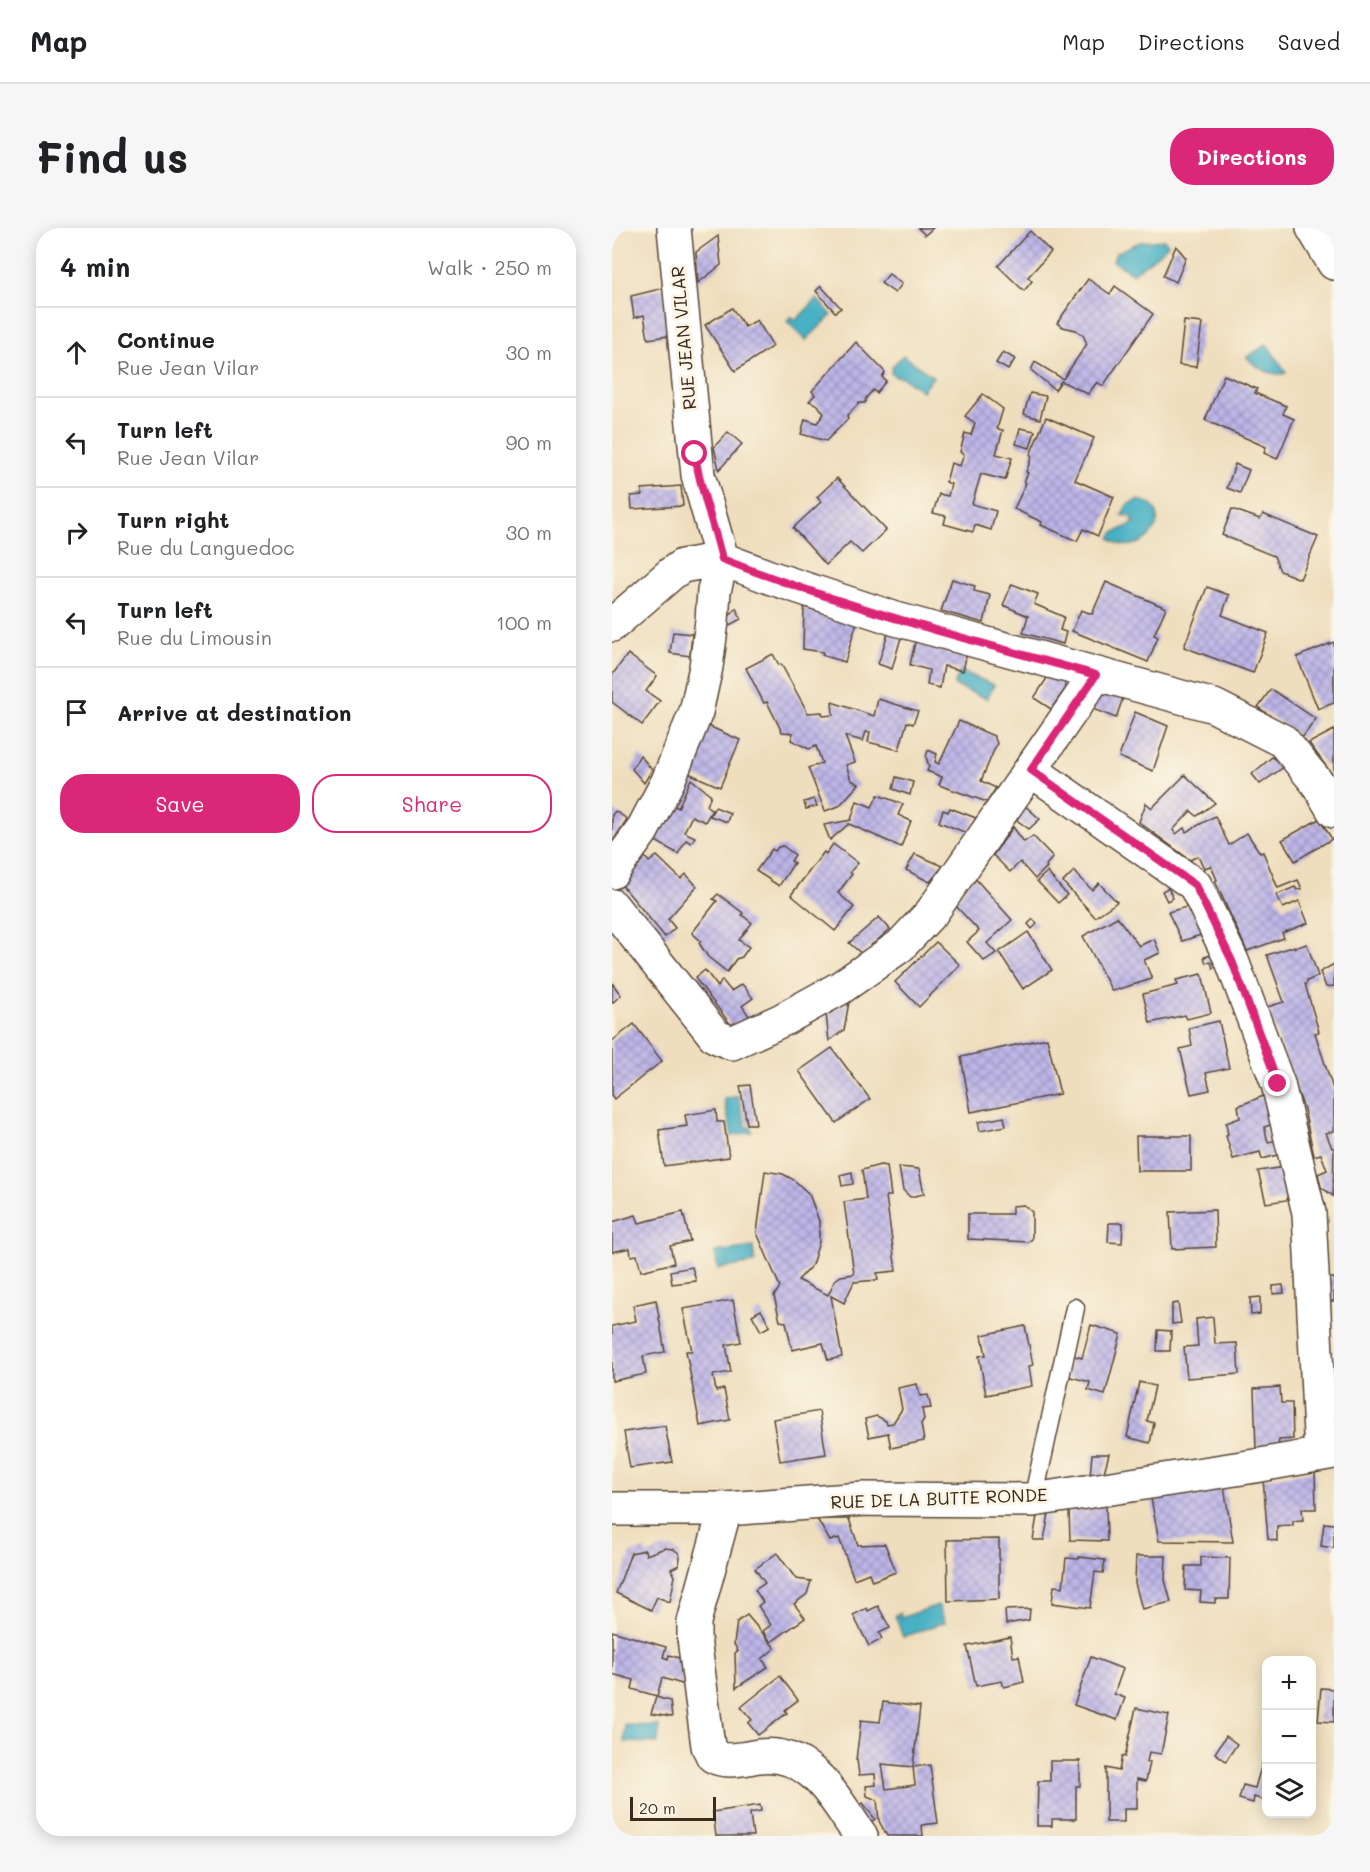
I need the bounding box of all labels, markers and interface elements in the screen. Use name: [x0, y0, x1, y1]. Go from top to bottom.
text: Map: [30, 23, 87, 59]
text: Map: [1062, 28, 1105, 55]
text: Directions: [1138, 28, 1245, 55]
text: Saved: [1278, 28, 1340, 55]
button: Directions: [1170, 128, 1334, 185]
text: Find us: [36, 129, 188, 184]
text: 4 min: [60, 250, 130, 284]
text: Walk · 250 m: [427, 254, 552, 280]
street label: RUE JEAN VILAR: [665, 265, 701, 411]
text: Continue: [117, 325, 215, 354]
icon: ahead: [60, 336, 93, 369]
text: 30 m: [506, 339, 552, 365]
text: Rue Jean Vilar: [117, 354, 259, 380]
text: Turn left: [117, 415, 213, 444]
icon: left: [60, 426, 93, 459]
text: 90 m: [506, 429, 552, 455]
route start: [681, 440, 707, 466]
text: Rue Jean Vilar: [117, 444, 259, 470]
text: Turn right: [117, 505, 229, 534]
icon: right: [60, 516, 93, 549]
text: 30 m: [506, 519, 552, 545]
text: Rue du Languedoc: [117, 534, 295, 560]
text: Turn left: [117, 595, 213, 624]
icon: left: [60, 606, 93, 639]
text: 100 m: [496, 609, 552, 635]
text: Rue du Limousin: [117, 624, 272, 650]
icon: arrive: [60, 696, 93, 729]
text: Arrive at destination: [117, 698, 352, 727]
button: Save: [60, 774, 300, 833]
button: Share: [312, 774, 552, 833]
route end: [1264, 1070, 1290, 1096]
street label: RUE DE LA BUTTE RONDE: [830, 1482, 1048, 1514]
map controls: [1262, 1656, 1316, 1818]
button: +: [1262, 1656, 1316, 1710]
button: −: [1262, 1710, 1316, 1764]
button: layers: [1262, 1764, 1316, 1818]
scale bar: [630, 1794, 716, 1822]
text: 20 m: [639, 1797, 676, 1818]

